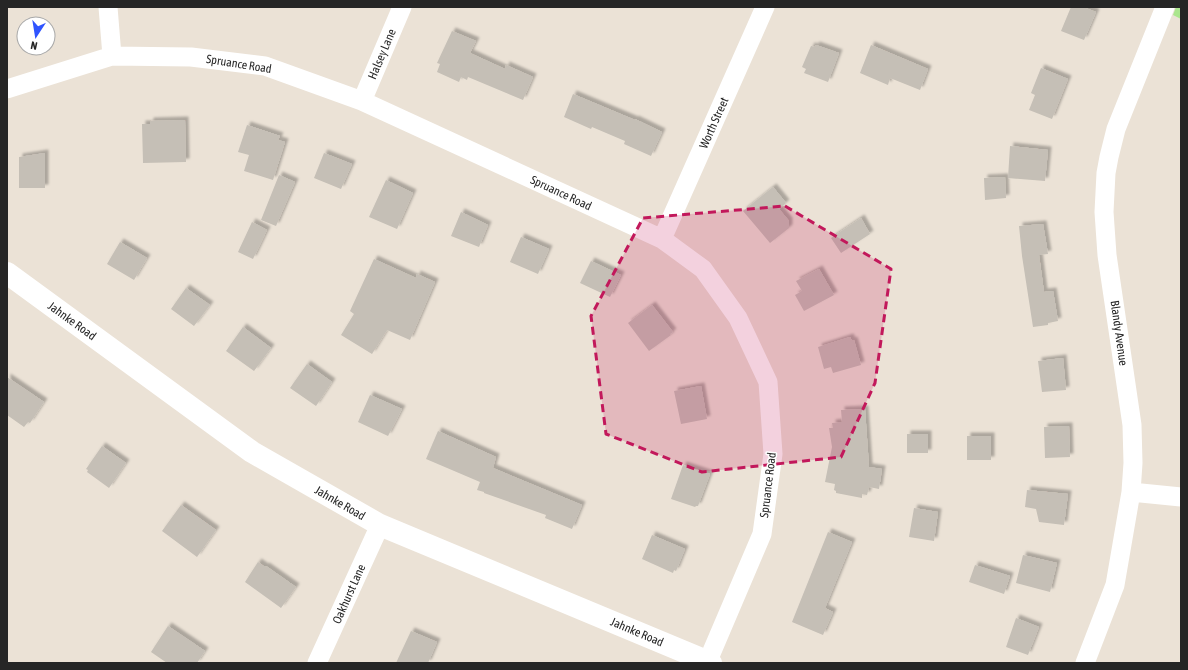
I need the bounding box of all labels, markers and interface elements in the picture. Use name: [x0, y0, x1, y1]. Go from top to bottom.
north arrow: [16, 16, 56, 56]
street label: Halsey Lane: [365, 27, 399, 81]
text: N: [29, 39, 38, 52]
street label: Spruance Road: [205, 52, 273, 76]
street label: Worth Street: [696, 95, 732, 151]
street label: Spruance Road: [528, 173, 594, 213]
street label: Jahnke Road: [45, 299, 99, 343]
street label: Blandy Avenue: [1107, 299, 1131, 367]
street label: Spruance Road: [757, 451, 779, 519]
street label: Jahnke Road: [312, 483, 368, 523]
street label: Oakhurst Lane: [330, 562, 368, 626]
street label: Jahnke Road: [608, 615, 666, 649]

